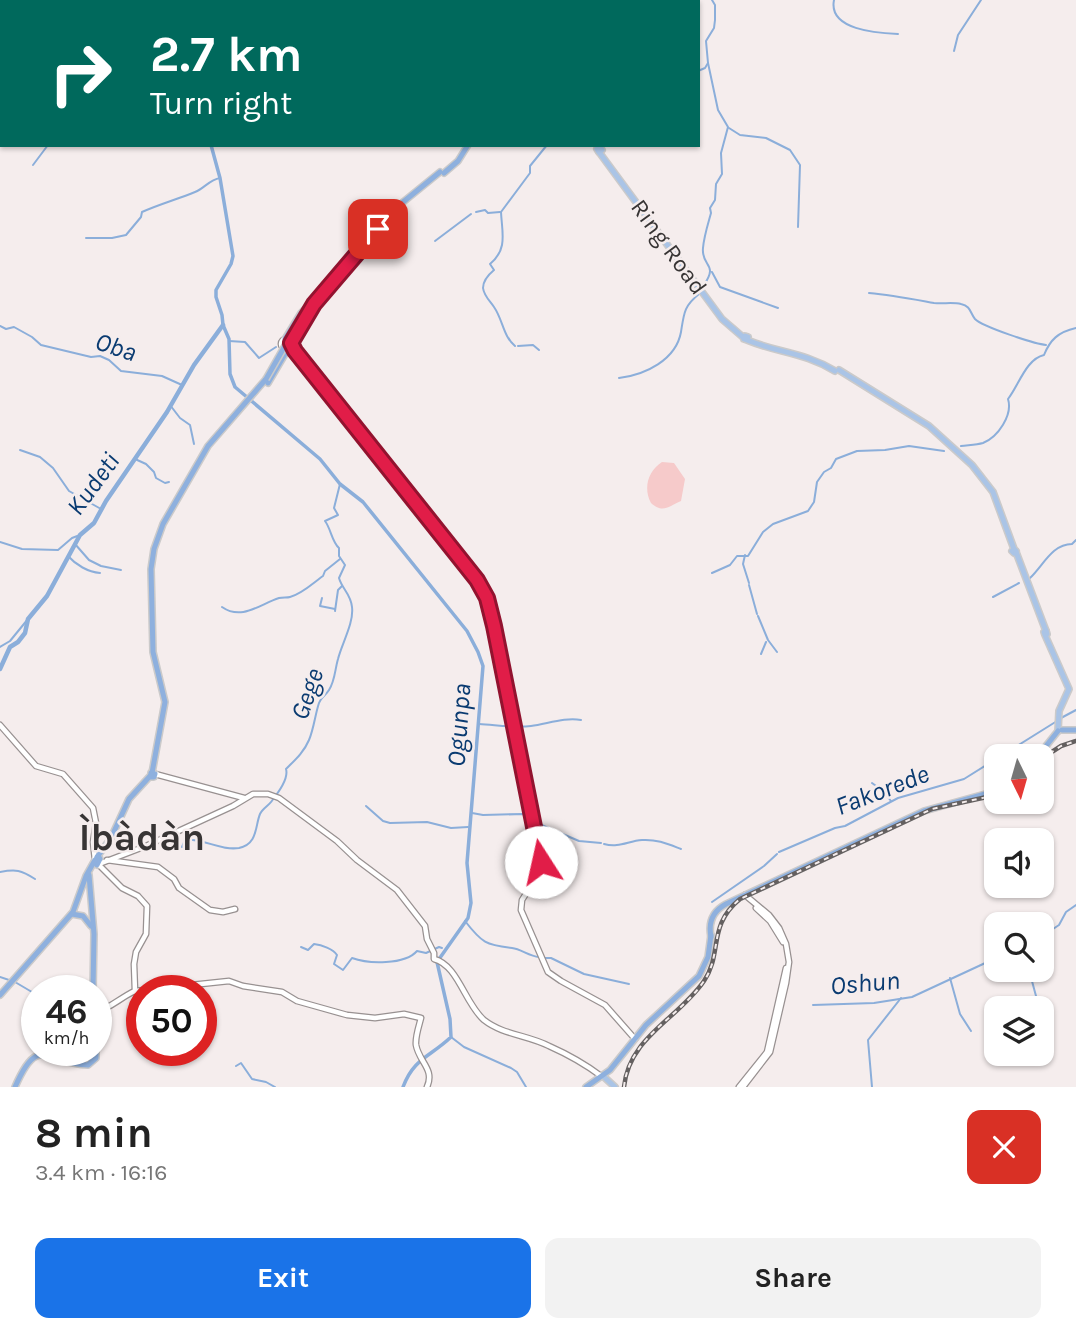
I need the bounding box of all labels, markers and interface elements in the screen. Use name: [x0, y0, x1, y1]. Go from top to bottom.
text: 2.7 km: [150, 26, 302, 83]
icon: right: [35, 28, 126, 119]
text: Turn right: [150, 85, 292, 122]
street label: Ring Road: [625, 194, 713, 300]
pin: [348, 199, 408, 259]
icon: arrive: [359, 210, 397, 248]
water label: Oba: [91, 326, 141, 368]
water label: Kudeti: [60, 447, 126, 521]
water label: Gege: [284, 664, 330, 724]
water label: Ogunpa: [441, 682, 477, 768]
north arrow: [984, 744, 1054, 814]
map controls: [984, 744, 1054, 1066]
water label: Fakorede: [831, 758, 933, 822]
district label: Ìbàdàn: [79, 813, 205, 860]
position arrow: [504, 825, 578, 899]
button: sound: [984, 828, 1054, 898]
button: search: [984, 912, 1054, 982]
water label: Oshun: [829, 965, 901, 1001]
speed limit sign: 50: [126, 975, 217, 1066]
text: 46: [45, 991, 88, 1032]
button: layers: [984, 996, 1054, 1066]
text: km/h: [44, 1027, 89, 1049]
text: 8 min: [35, 1108, 153, 1158]
button: close: [967, 1110, 1041, 1184]
text: 3.4 km · 16:16: [35, 1159, 167, 1186]
button: Exit: [35, 1238, 531, 1318]
button: Share: [545, 1238, 1041, 1318]

